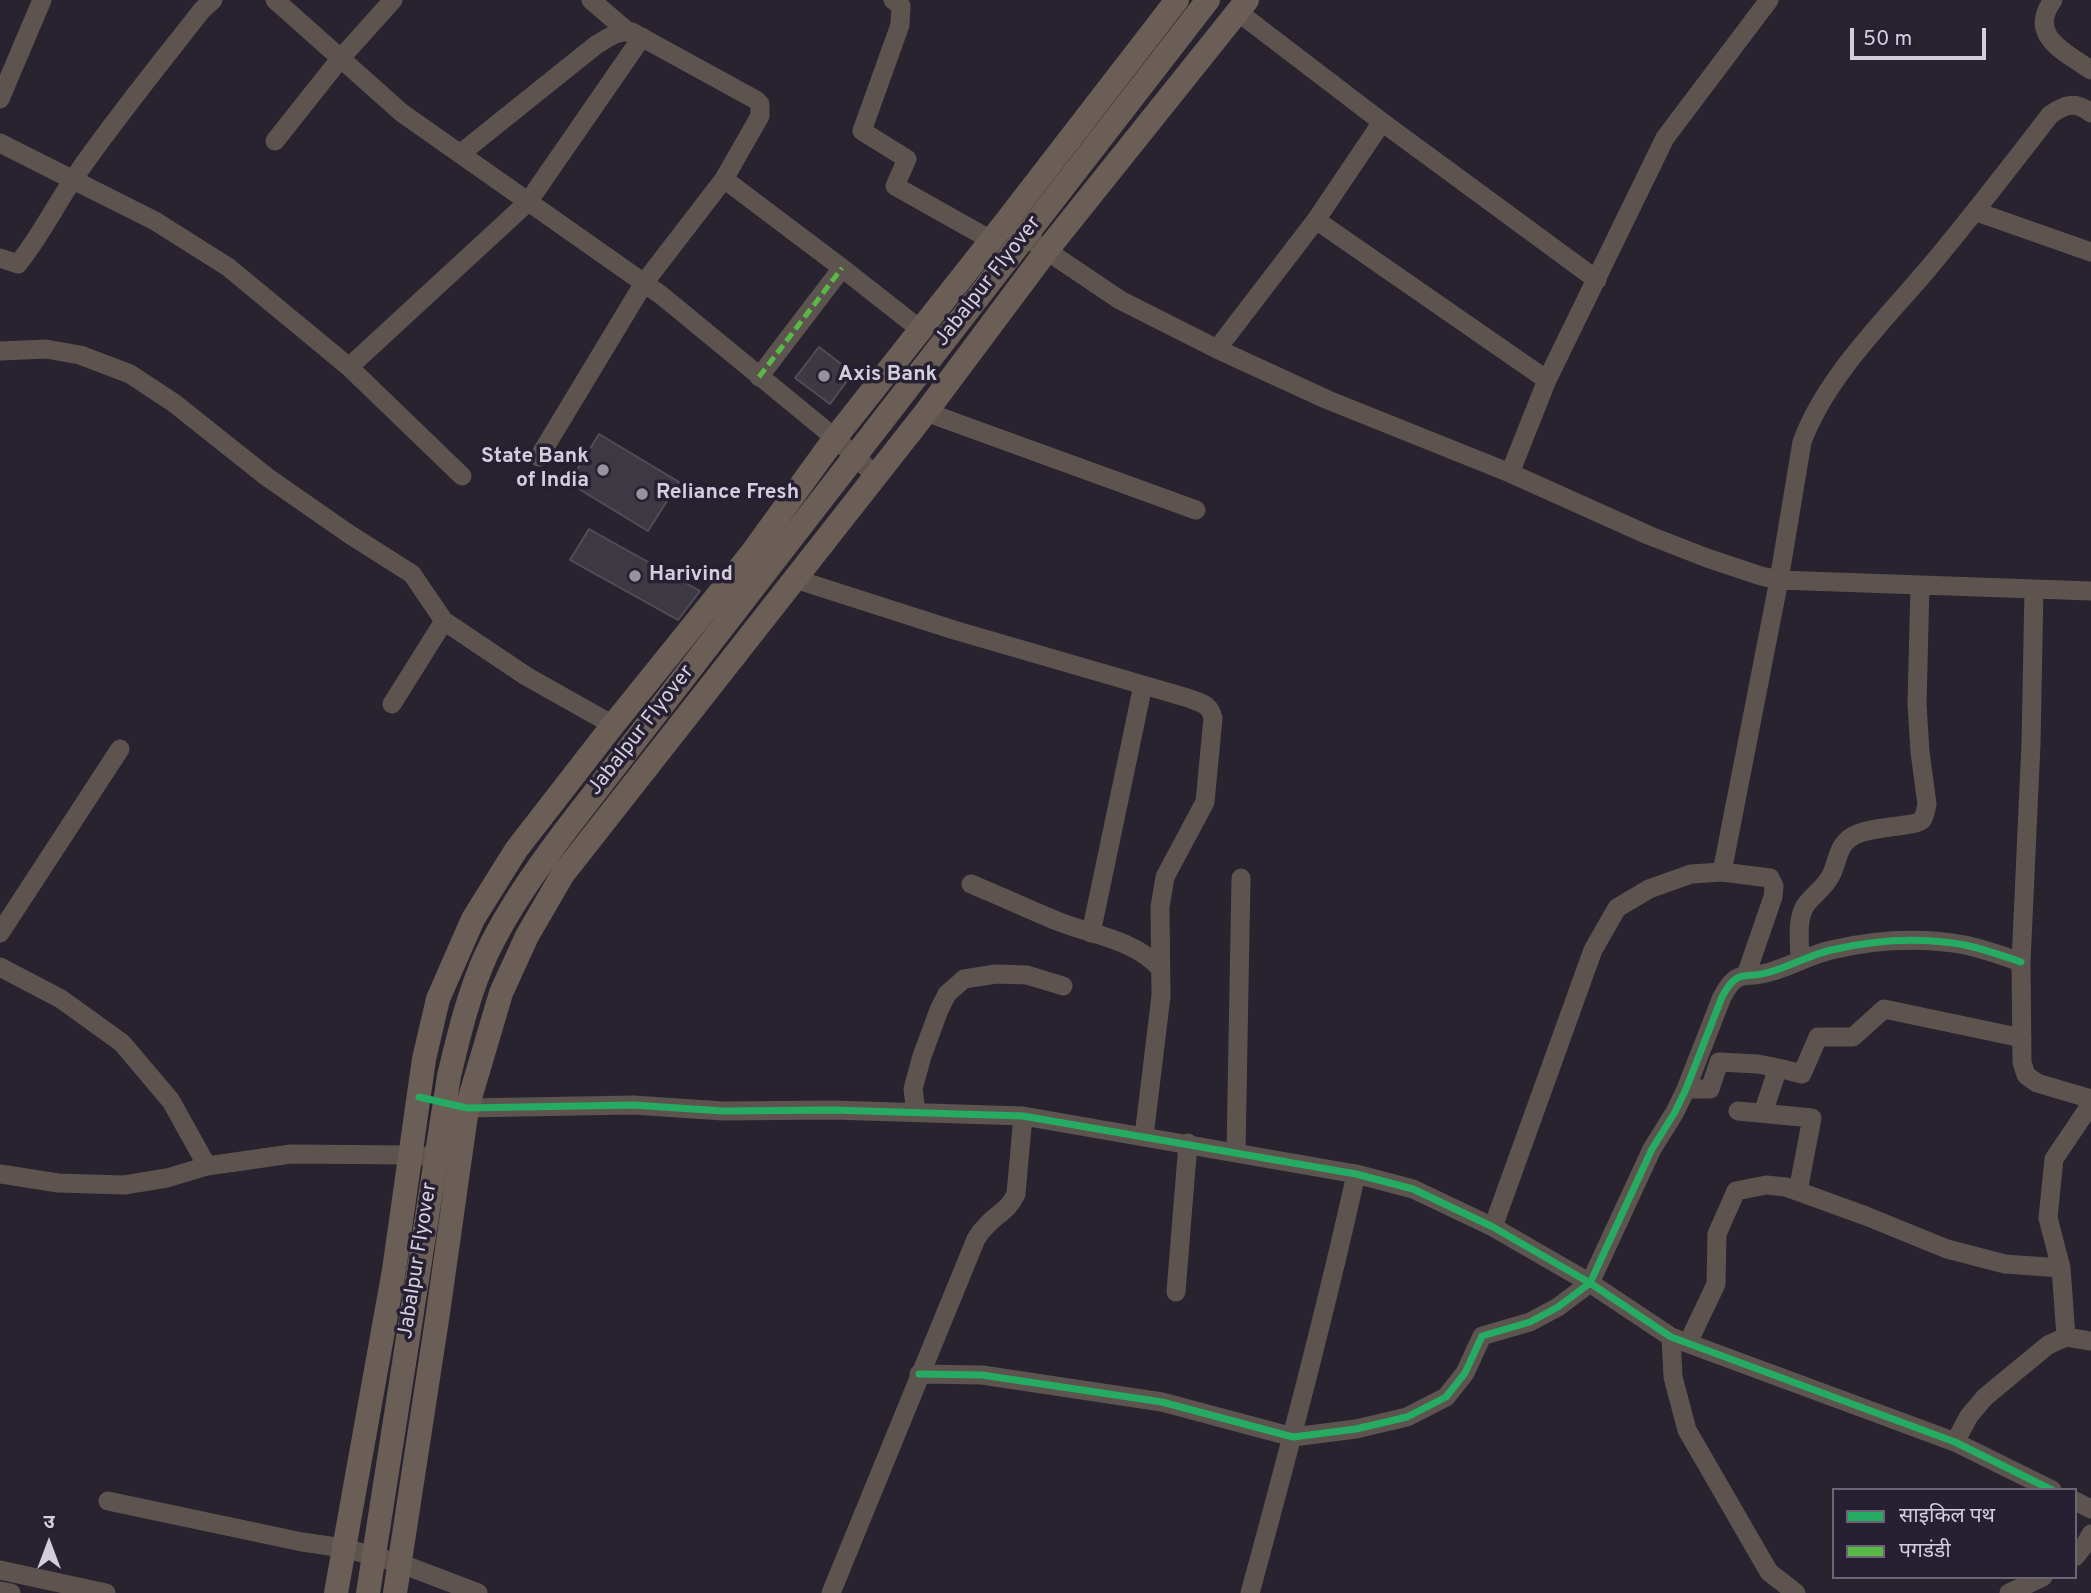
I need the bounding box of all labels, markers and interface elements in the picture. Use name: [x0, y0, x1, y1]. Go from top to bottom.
scale bar: [1853, 14, 1990, 58]
text: 50 m: [1863, 26, 1912, 53]
street label: Jabalpur Flyover: [930, 212, 1048, 352]
place label: Axis Bank: [838, 363, 937, 389]
marker: Axis Bank: [816, 368, 832, 384]
place label: State Bank of India: [481, 445, 589, 495]
marker: State Bank of India: [595, 462, 611, 478]
place label: Reliance Fresh: [656, 481, 799, 507]
marker: Reliance Fresh: [634, 486, 650, 502]
place label: Harivind: [649, 563, 733, 589]
marker: Harivind: [627, 568, 643, 584]
street label: Jabalpur Flyover: [583, 661, 701, 801]
street label: Jabalpur Flyover: [394, 1181, 444, 1341]
legend: [1832, 1488, 2077, 1579]
text: साइकिल पथ: [1899, 1503, 1995, 1530]
north arrow: [14, 1509, 84, 1579]
text: उ: [43, 1511, 55, 1535]
text: पगडंडी: [1899, 1538, 1951, 1565]

